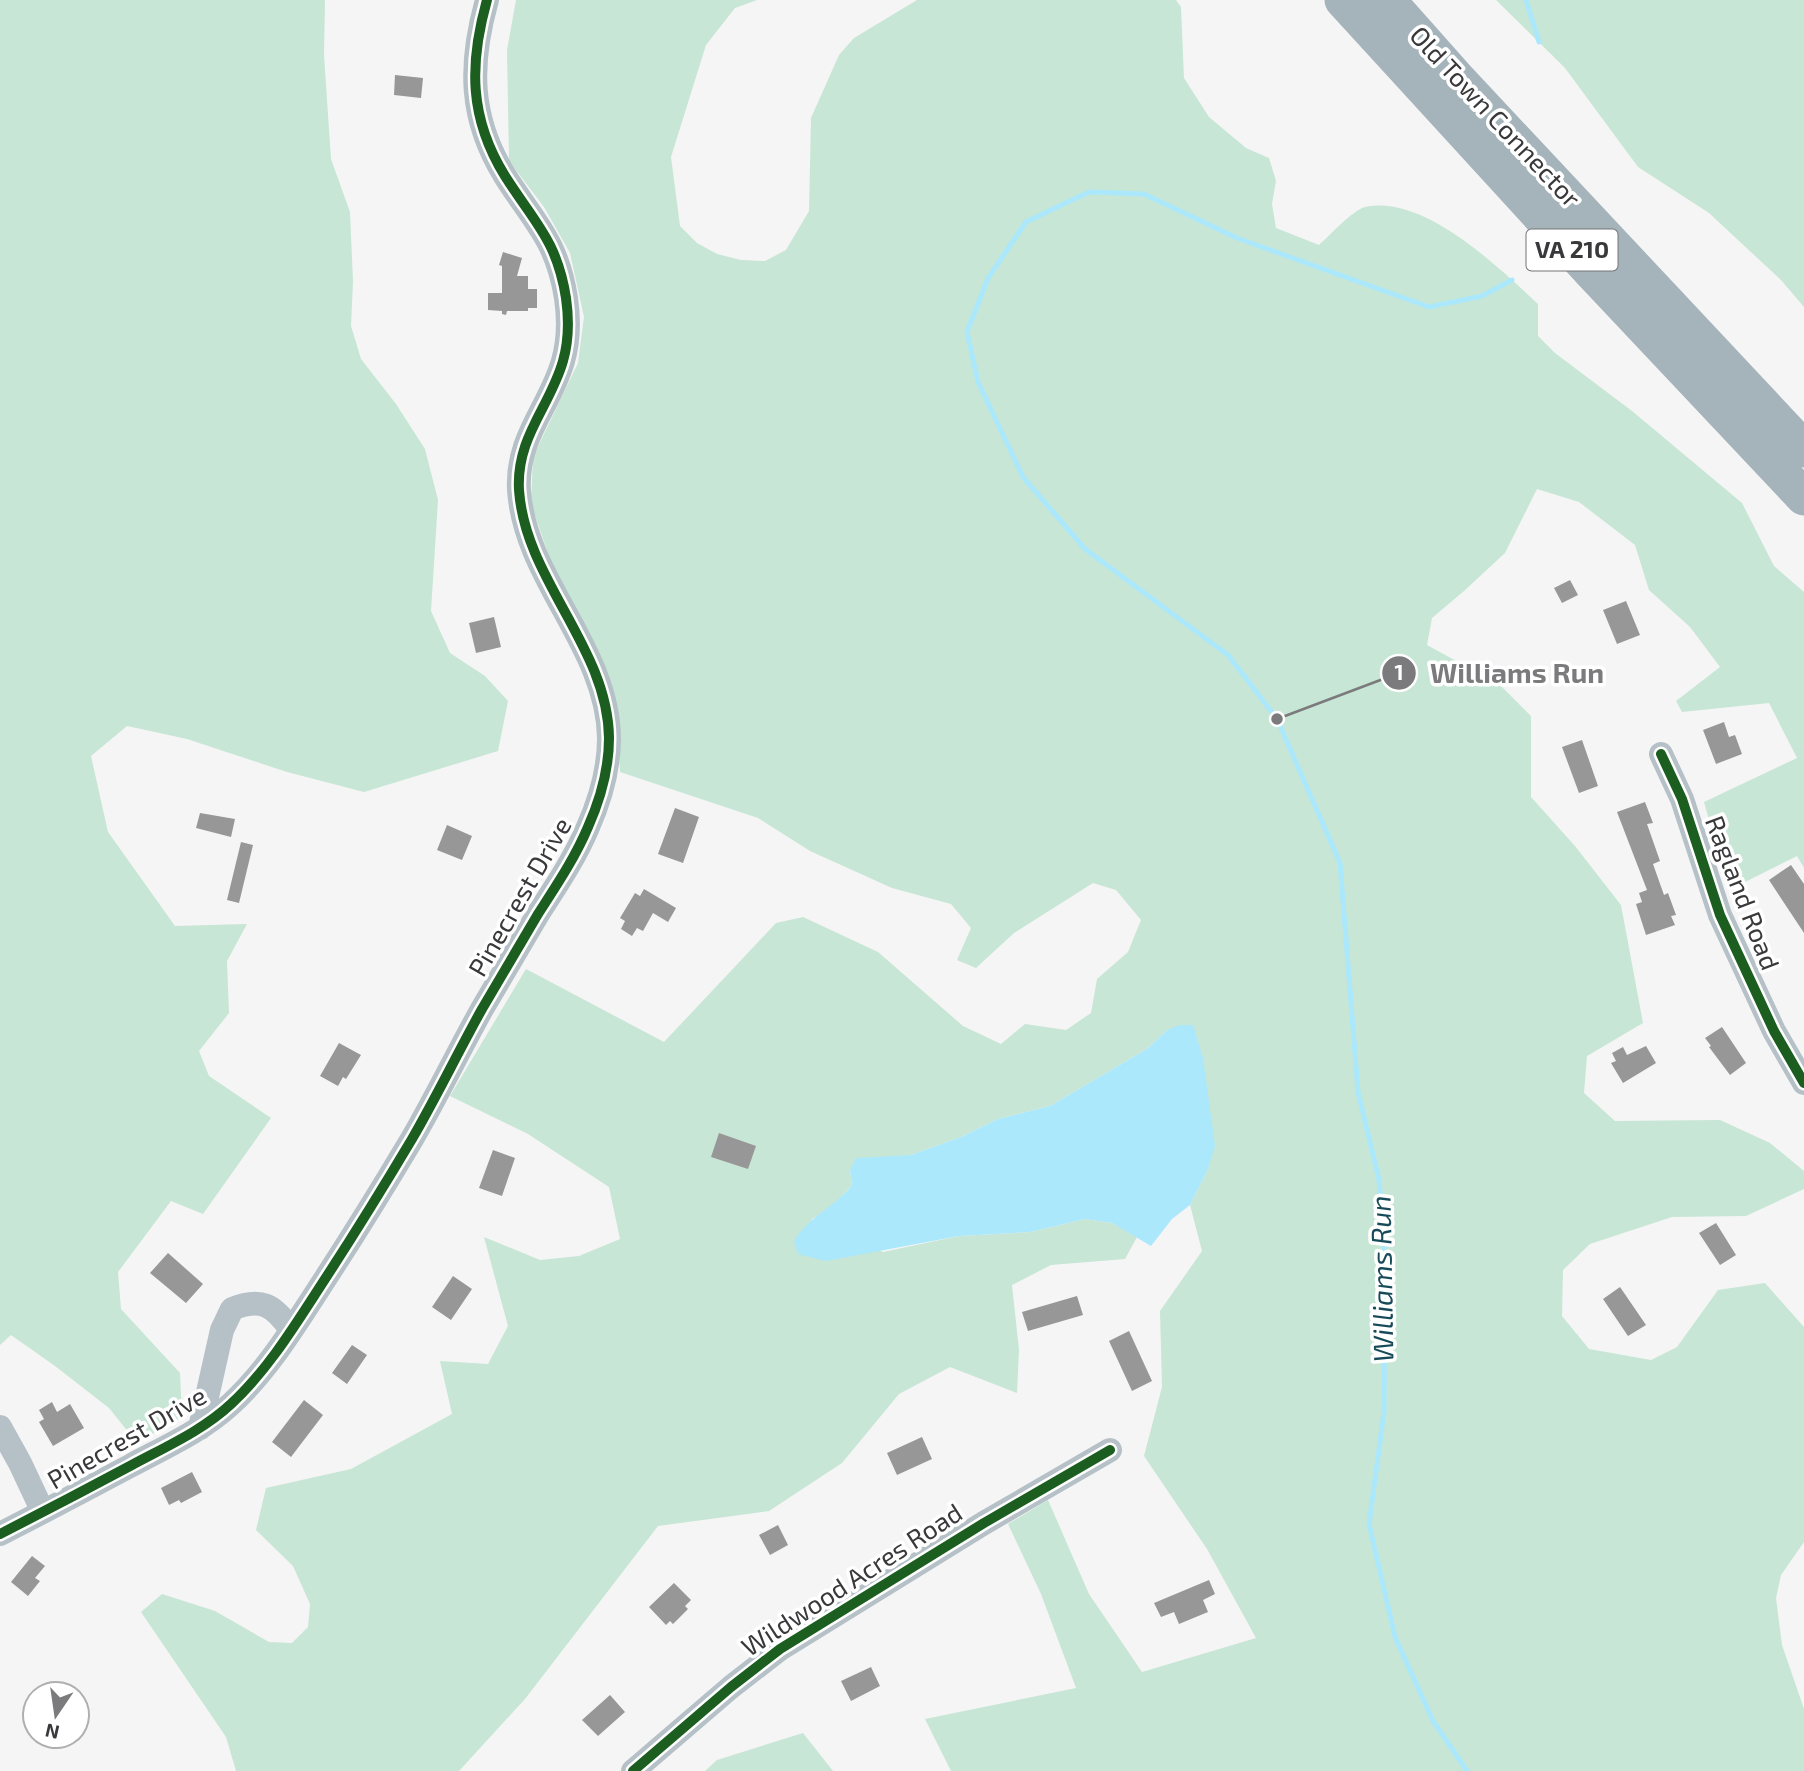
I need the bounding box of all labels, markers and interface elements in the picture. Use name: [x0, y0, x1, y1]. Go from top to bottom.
street label: Old Town Connector: [1404, 19, 1588, 213]
road number: VA 210: [1526, 230, 1618, 270]
callout: Williams Run: [1381, 648, 1619, 697]
text: Williams Run: [1430, 655, 1604, 689]
text: 1: [1394, 659, 1404, 684]
street label: Pinecrest Drive: [461, 811, 577, 981]
street label: Ragland Road: [1700, 811, 1787, 974]
water label: Williams Run: [1363, 1195, 1399, 1363]
street label: Pinecrest Drive: [41, 1379, 211, 1495]
street label: Wildwood Acres Road: [735, 1496, 967, 1662]
north arrow: [21, 1680, 91, 1750]
text: N: [43, 1719, 61, 1745]

